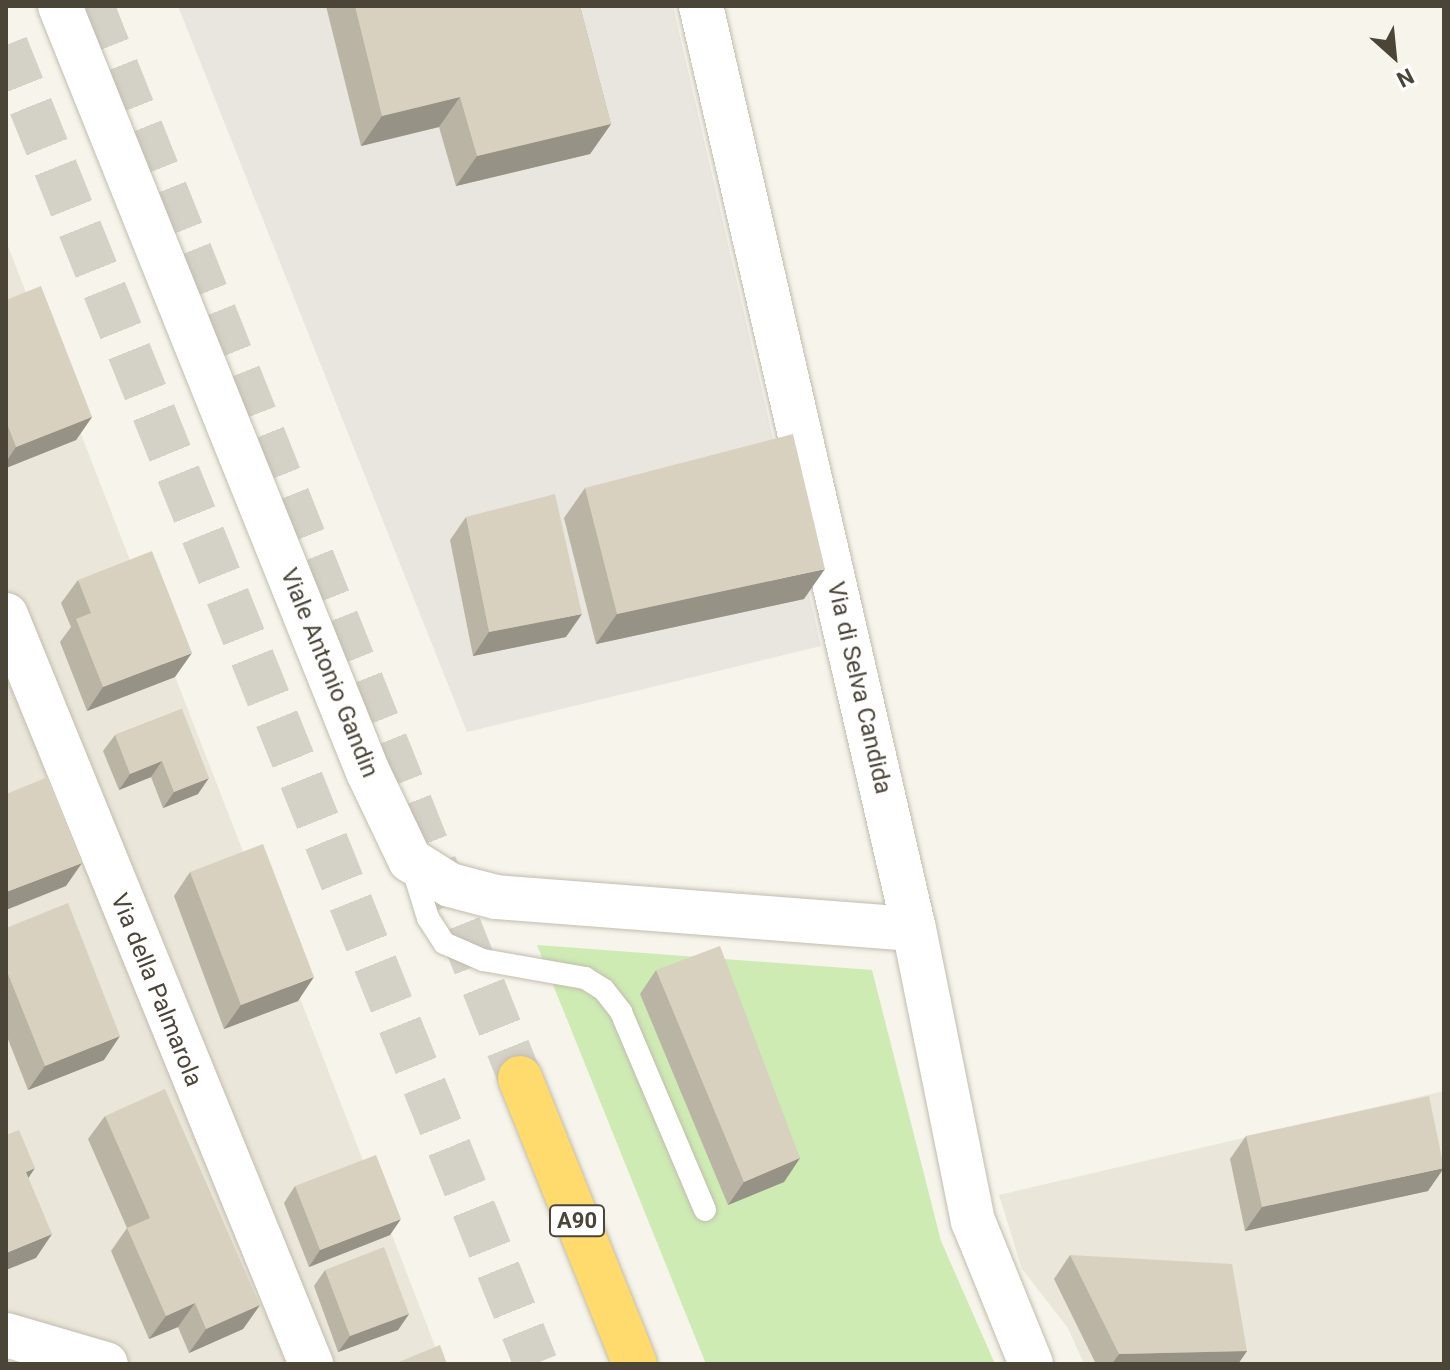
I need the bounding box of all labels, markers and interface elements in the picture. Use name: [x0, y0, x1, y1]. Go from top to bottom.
north arrow: [1354, 16, 1434, 96]
text: N: [1393, 63, 1418, 92]
street label: Viale Antonio Gandin: [274, 564, 384, 782]
street label: Via di Selva Candida: [821, 579, 897, 797]
street label: Via della Palmarola: [104, 889, 208, 1091]
road number: A90: [547, 1203, 607, 1239]

